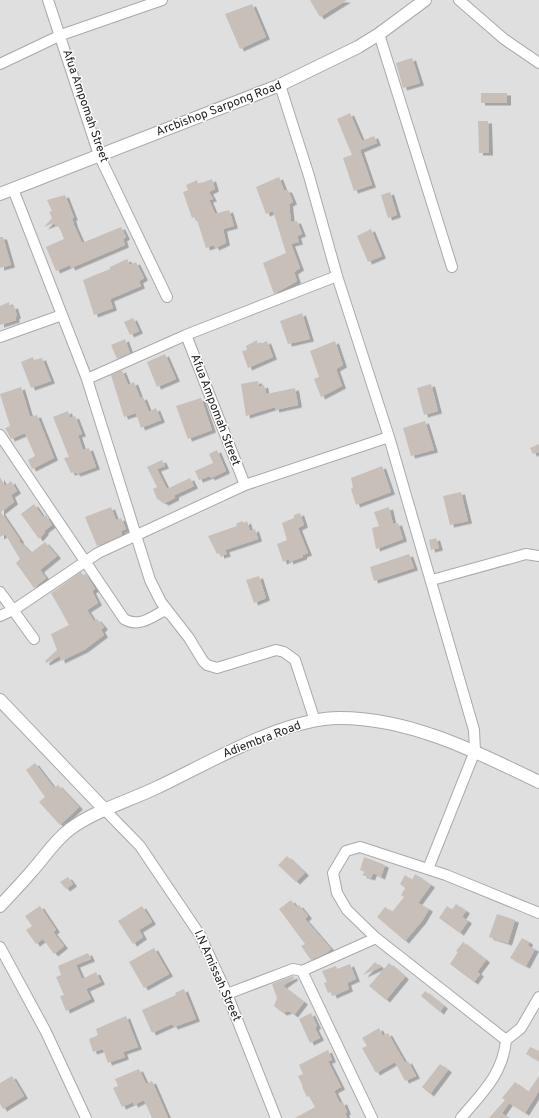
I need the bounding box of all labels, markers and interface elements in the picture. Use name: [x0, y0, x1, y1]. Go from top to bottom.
street label: Afua Ampomah Street: [58, 47, 112, 165]
street label: Arcbishop Sarpong Road: [154, 78, 284, 140]
street label: Afua Ampomah Street: [186, 352, 244, 468]
street label: Adiembra Road: [221, 718, 303, 762]
street label: I.N Amissah Street: [190, 928, 244, 1024]

